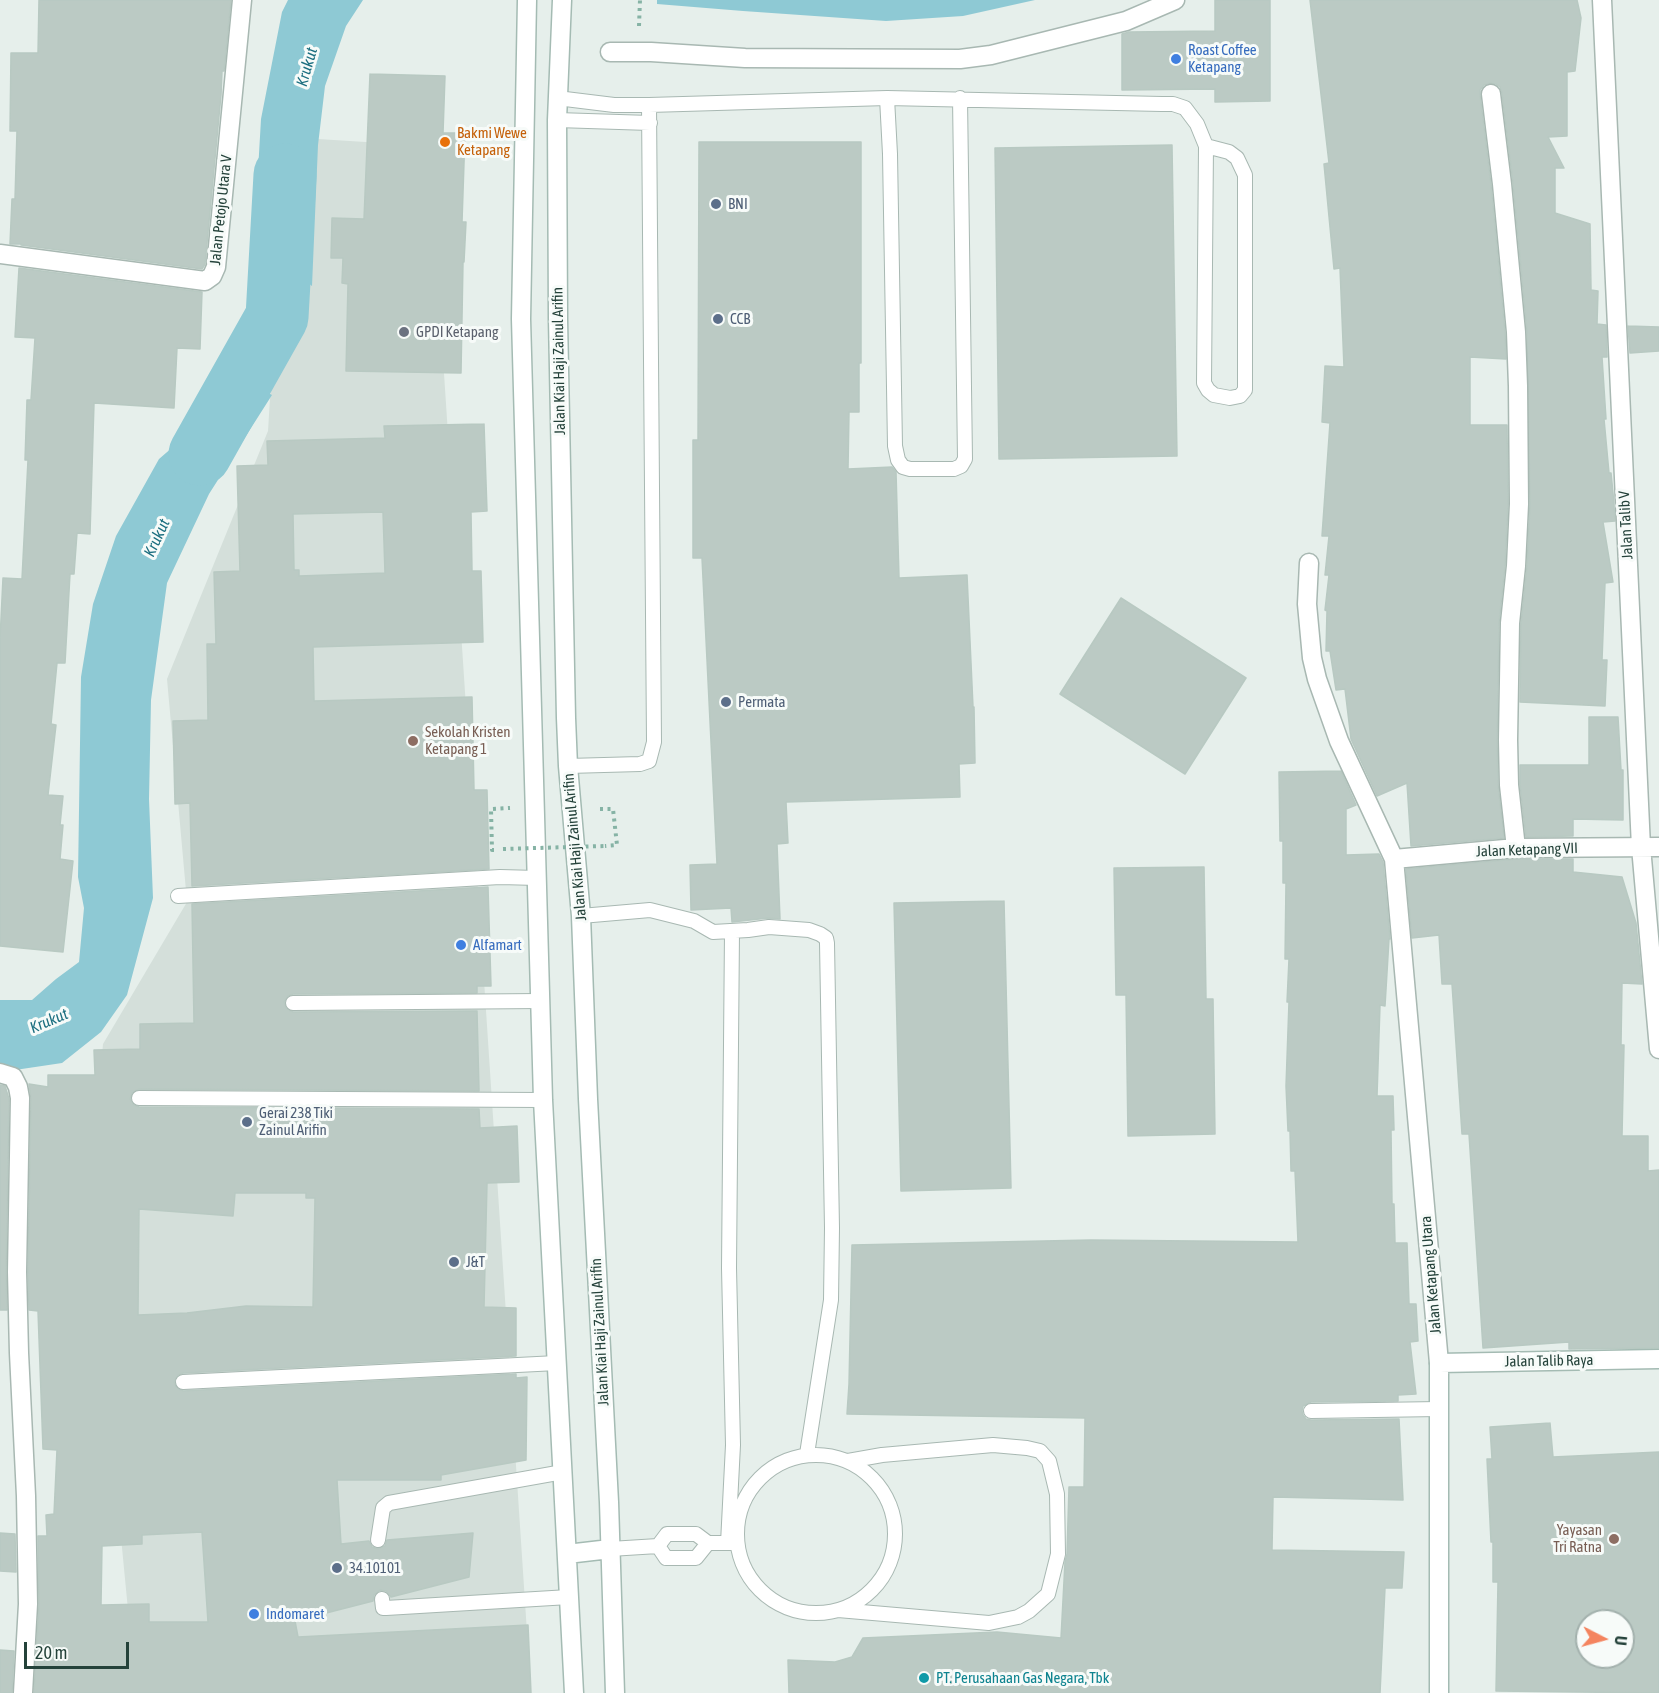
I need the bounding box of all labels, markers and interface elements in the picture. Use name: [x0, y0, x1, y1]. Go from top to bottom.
place label: Roast Coffee Ketapang: [1188, 41, 1257, 76]
water label: Krukut: [292, 45, 322, 89]
marker: Roast Coffee Ketapang: [1169, 52, 1183, 66]
place label: Bakmi Wewe Ketapang: [457, 124, 527, 159]
marker: Bakmi Wewe Ketapang: [438, 135, 452, 149]
street label: Jalan Petojo Utara V: [206, 154, 236, 266]
place label: BNI: [728, 195, 748, 213]
marker: BNI: [709, 197, 723, 211]
street label: Jalan Kiai Haji Zainul Arifin: [549, 287, 569, 435]
place label: CCB: [730, 310, 750, 328]
marker: CCB: [711, 312, 725, 326]
place label: GPDI Ketapang: [416, 323, 499, 341]
marker: GPDI Ketapang: [397, 325, 411, 339]
street label: Jalan Talib V: [1615, 490, 1637, 560]
water label: Krukut: [140, 516, 174, 560]
place label: Permata: [738, 693, 786, 711]
marker: Permata: [719, 695, 733, 709]
place label: Sekolah Kristen Ketapang 1: [425, 723, 511, 758]
marker: Sekolah Kristen Ketapang 1: [406, 734, 420, 748]
street label: Jalan Kiai Haji Zainul Arifin: [560, 773, 590, 921]
street label: Jalan Ketapang VII: [1476, 839, 1578, 861]
place label: Alfamart: [473, 936, 522, 954]
marker: Alfamart: [454, 938, 468, 952]
water label: Krukut: [27, 1004, 71, 1038]
place label: Gerai 238 Tiki Zainul Arifin: [259, 1104, 333, 1139]
marker: Gerai 238 Tiki Zainul Arifin: [240, 1115, 254, 1129]
street label: Jalan Ketapang Utara: [1417, 1215, 1445, 1335]
place label: J&T: [466, 1253, 485, 1271]
marker: J&T: [447, 1255, 461, 1269]
street label: Jalan Kiai Haji Zainul Arifin: [587, 1258, 613, 1406]
street label: Jalan Talib Raya: [1505, 1351, 1593, 1371]
place label: Yayasan Tri Ratna: [1553, 1521, 1602, 1556]
marker: Yayasan Tri Ratna: [1607, 1532, 1621, 1546]
place label: 34.10101: [349, 1559, 401, 1577]
marker: 34.10101: [330, 1561, 344, 1575]
place label: Indomaret: [266, 1605, 325, 1623]
marker: Indomaret: [247, 1607, 261, 1621]
north arrow: [1575, 1609, 1635, 1669]
scale bar: [27, 1630, 132, 1668]
text: U: [1611, 1635, 1630, 1646]
text: 20 m: [35, 1642, 67, 1663]
place label: PT. Perusahaan Gas Negara, Tbk: [936, 1669, 1109, 1687]
marker: PT. Perusahaan Gas Negara, Tbk: [917, 1671, 931, 1685]

